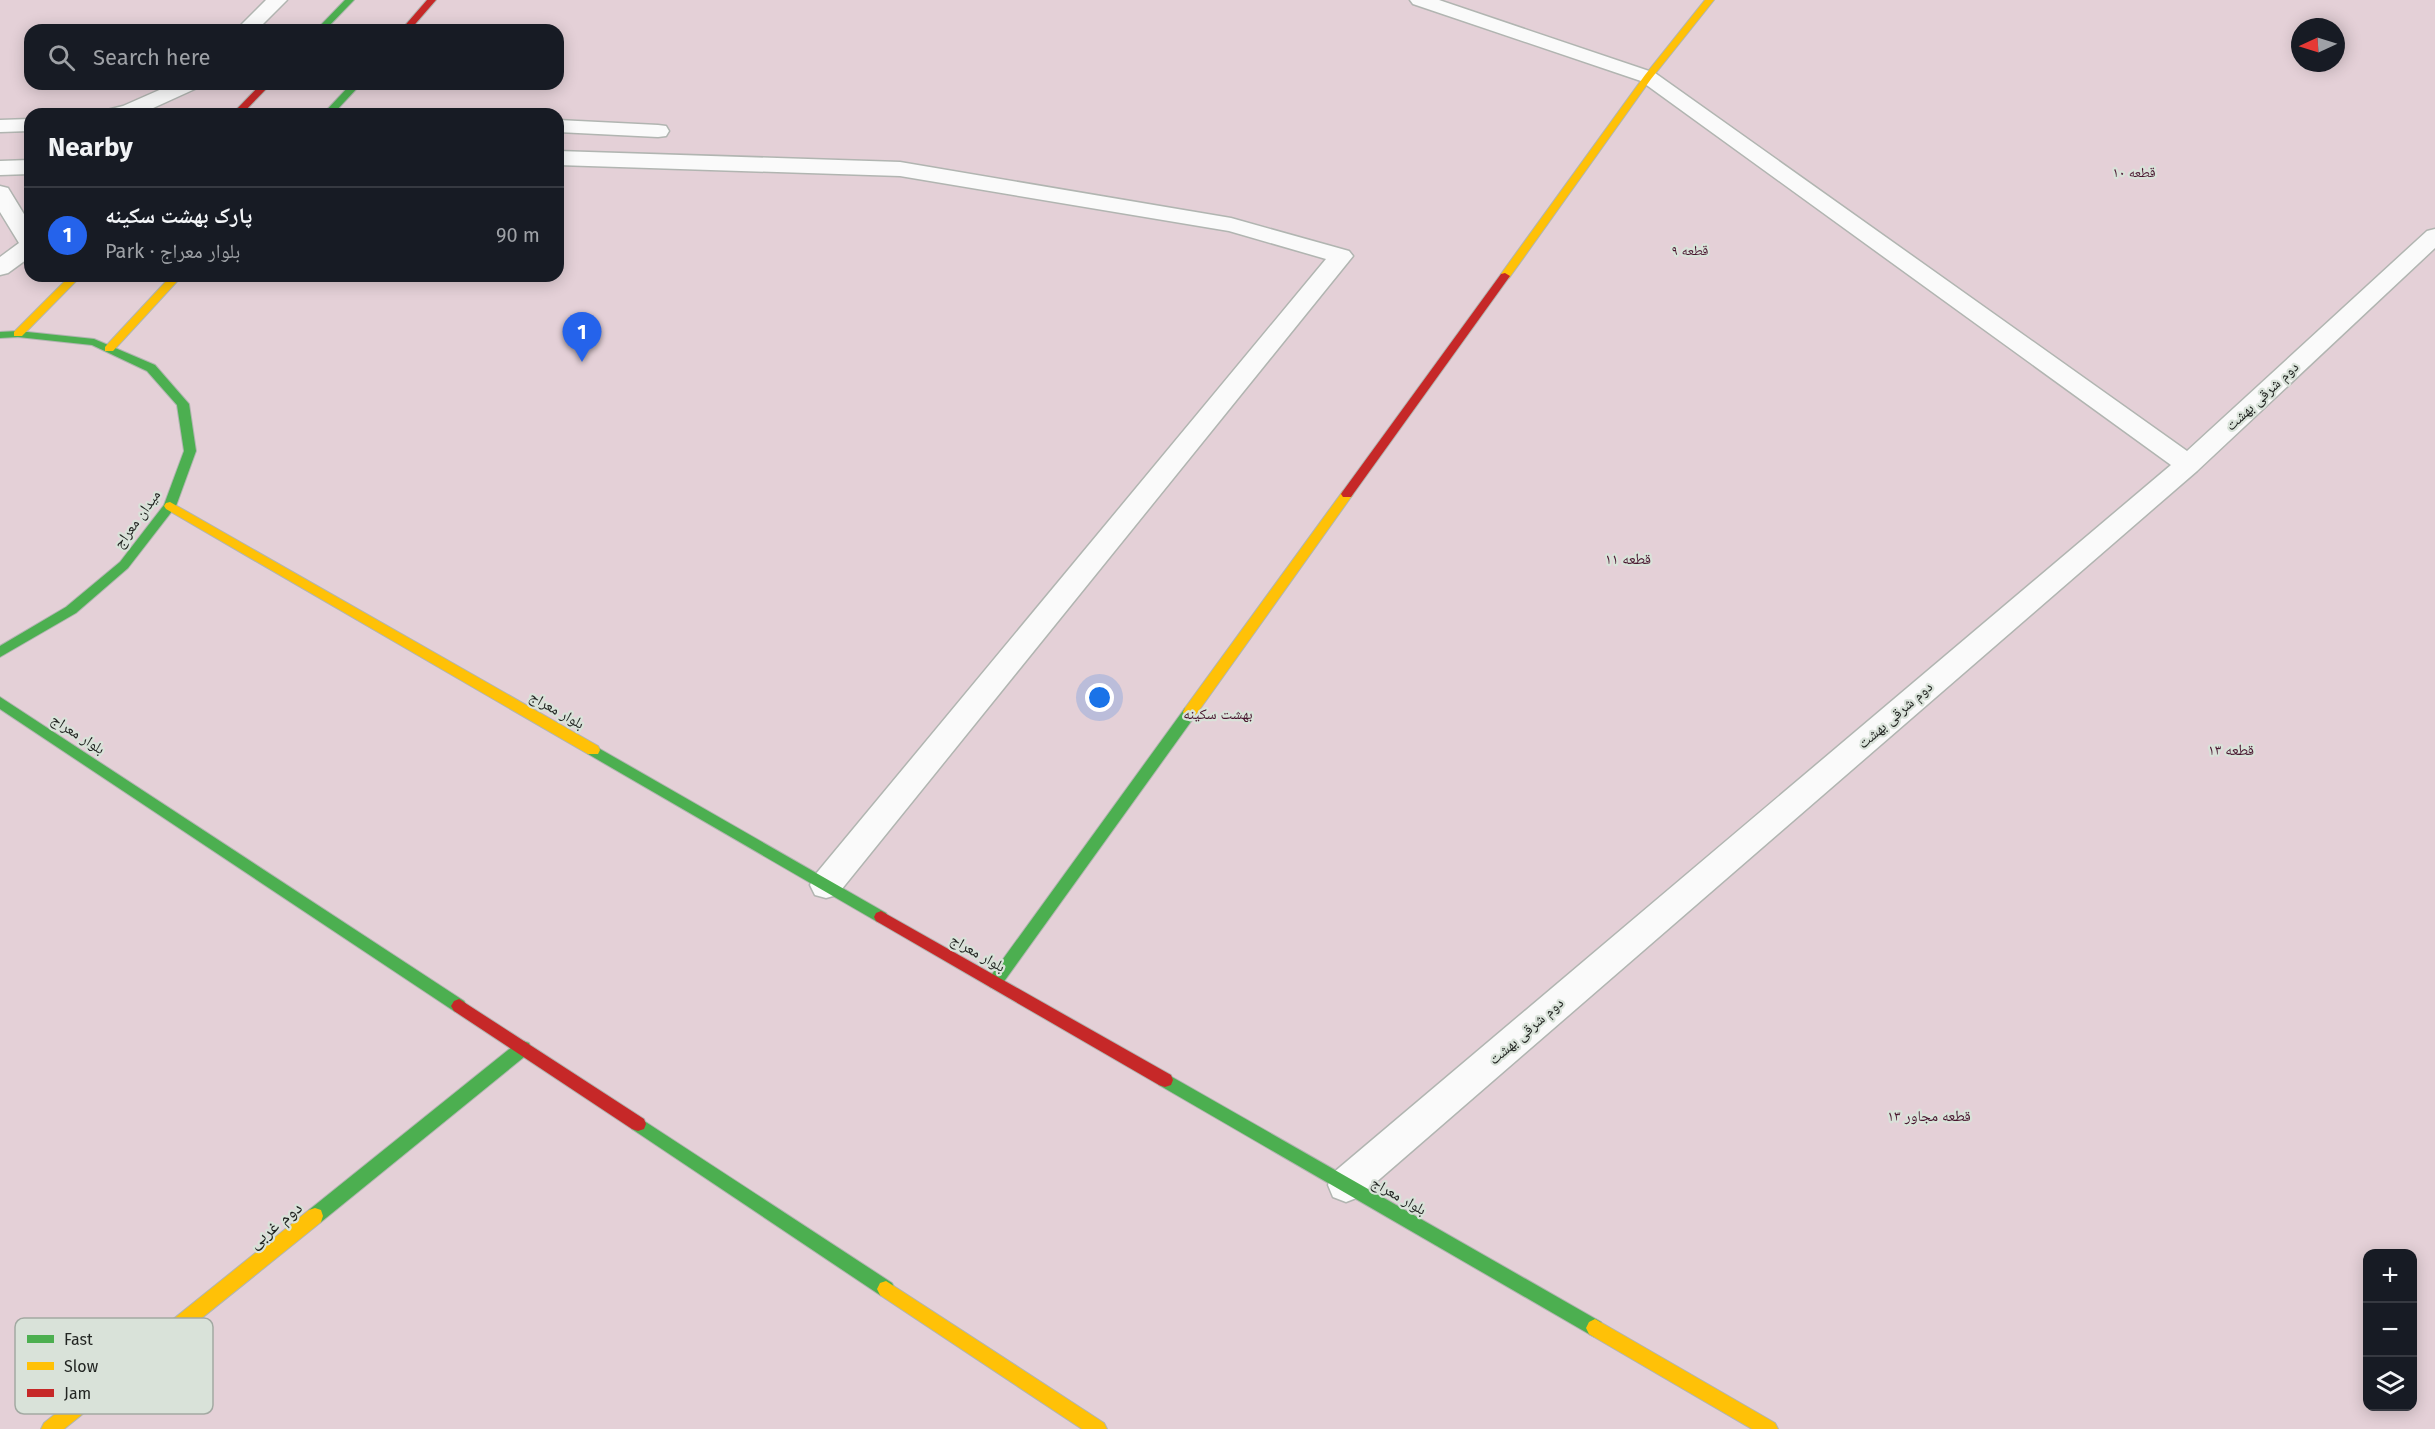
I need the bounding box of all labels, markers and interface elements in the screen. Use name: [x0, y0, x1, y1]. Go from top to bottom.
north arrow: [2291, 18, 2345, 72]
search box: [24, 24, 564, 90]
icon: search: [45, 41, 78, 74]
text: Search here: [93, 44, 211, 71]
text: Nearby: [48, 132, 133, 163]
park label: قطعه ۱۰: [2112, 164, 2156, 181]
text: پارک بهشت سکینه: [105, 202, 252, 229]
text: 1: [63, 223, 72, 247]
text: 90 m: [496, 223, 540, 247]
text: Park · بلوار معراج: [105, 239, 240, 263]
park label: قطعه ۹: [1672, 242, 1709, 259]
pin: 1: [562, 312, 602, 362]
street label: دوم شرقی بهشت: [2222, 358, 2303, 435]
street label: میدان معراج: [110, 486, 165, 552]
park label: قطعه ۱۱: [1605, 550, 1651, 568]
street label: دوم شرقی بهشت: [1854, 678, 1937, 753]
your location: [1085, 683, 1114, 712]
street label: بلوار معراج: [526, 687, 588, 734]
park label: بهشت سکینه: [1183, 705, 1253, 723]
street label: بلوار معراج: [47, 710, 108, 759]
park label: قطعه ۱۳: [2208, 741, 2254, 759]
street label: بلوار معراج: [947, 930, 1009, 977]
street label: دوم شرقی بهشت: [1485, 994, 1568, 1069]
park label: قطعه مجاور ۱۳: [1887, 1107, 1971, 1125]
street label: بلوار معراج: [1368, 1173, 1430, 1220]
street label: دوم غربی: [244, 1197, 307, 1254]
map controls: [2363, 1249, 2417, 1411]
button: +: [2363, 1249, 2417, 1303]
button: −: [2363, 1303, 2417, 1357]
legend: [15, 1318, 213, 1414]
text: Fast: [64, 1330, 93, 1349]
text: Slow: [64, 1357, 99, 1376]
button: layers: [2363, 1357, 2417, 1411]
text: Jam: [64, 1384, 91, 1403]

